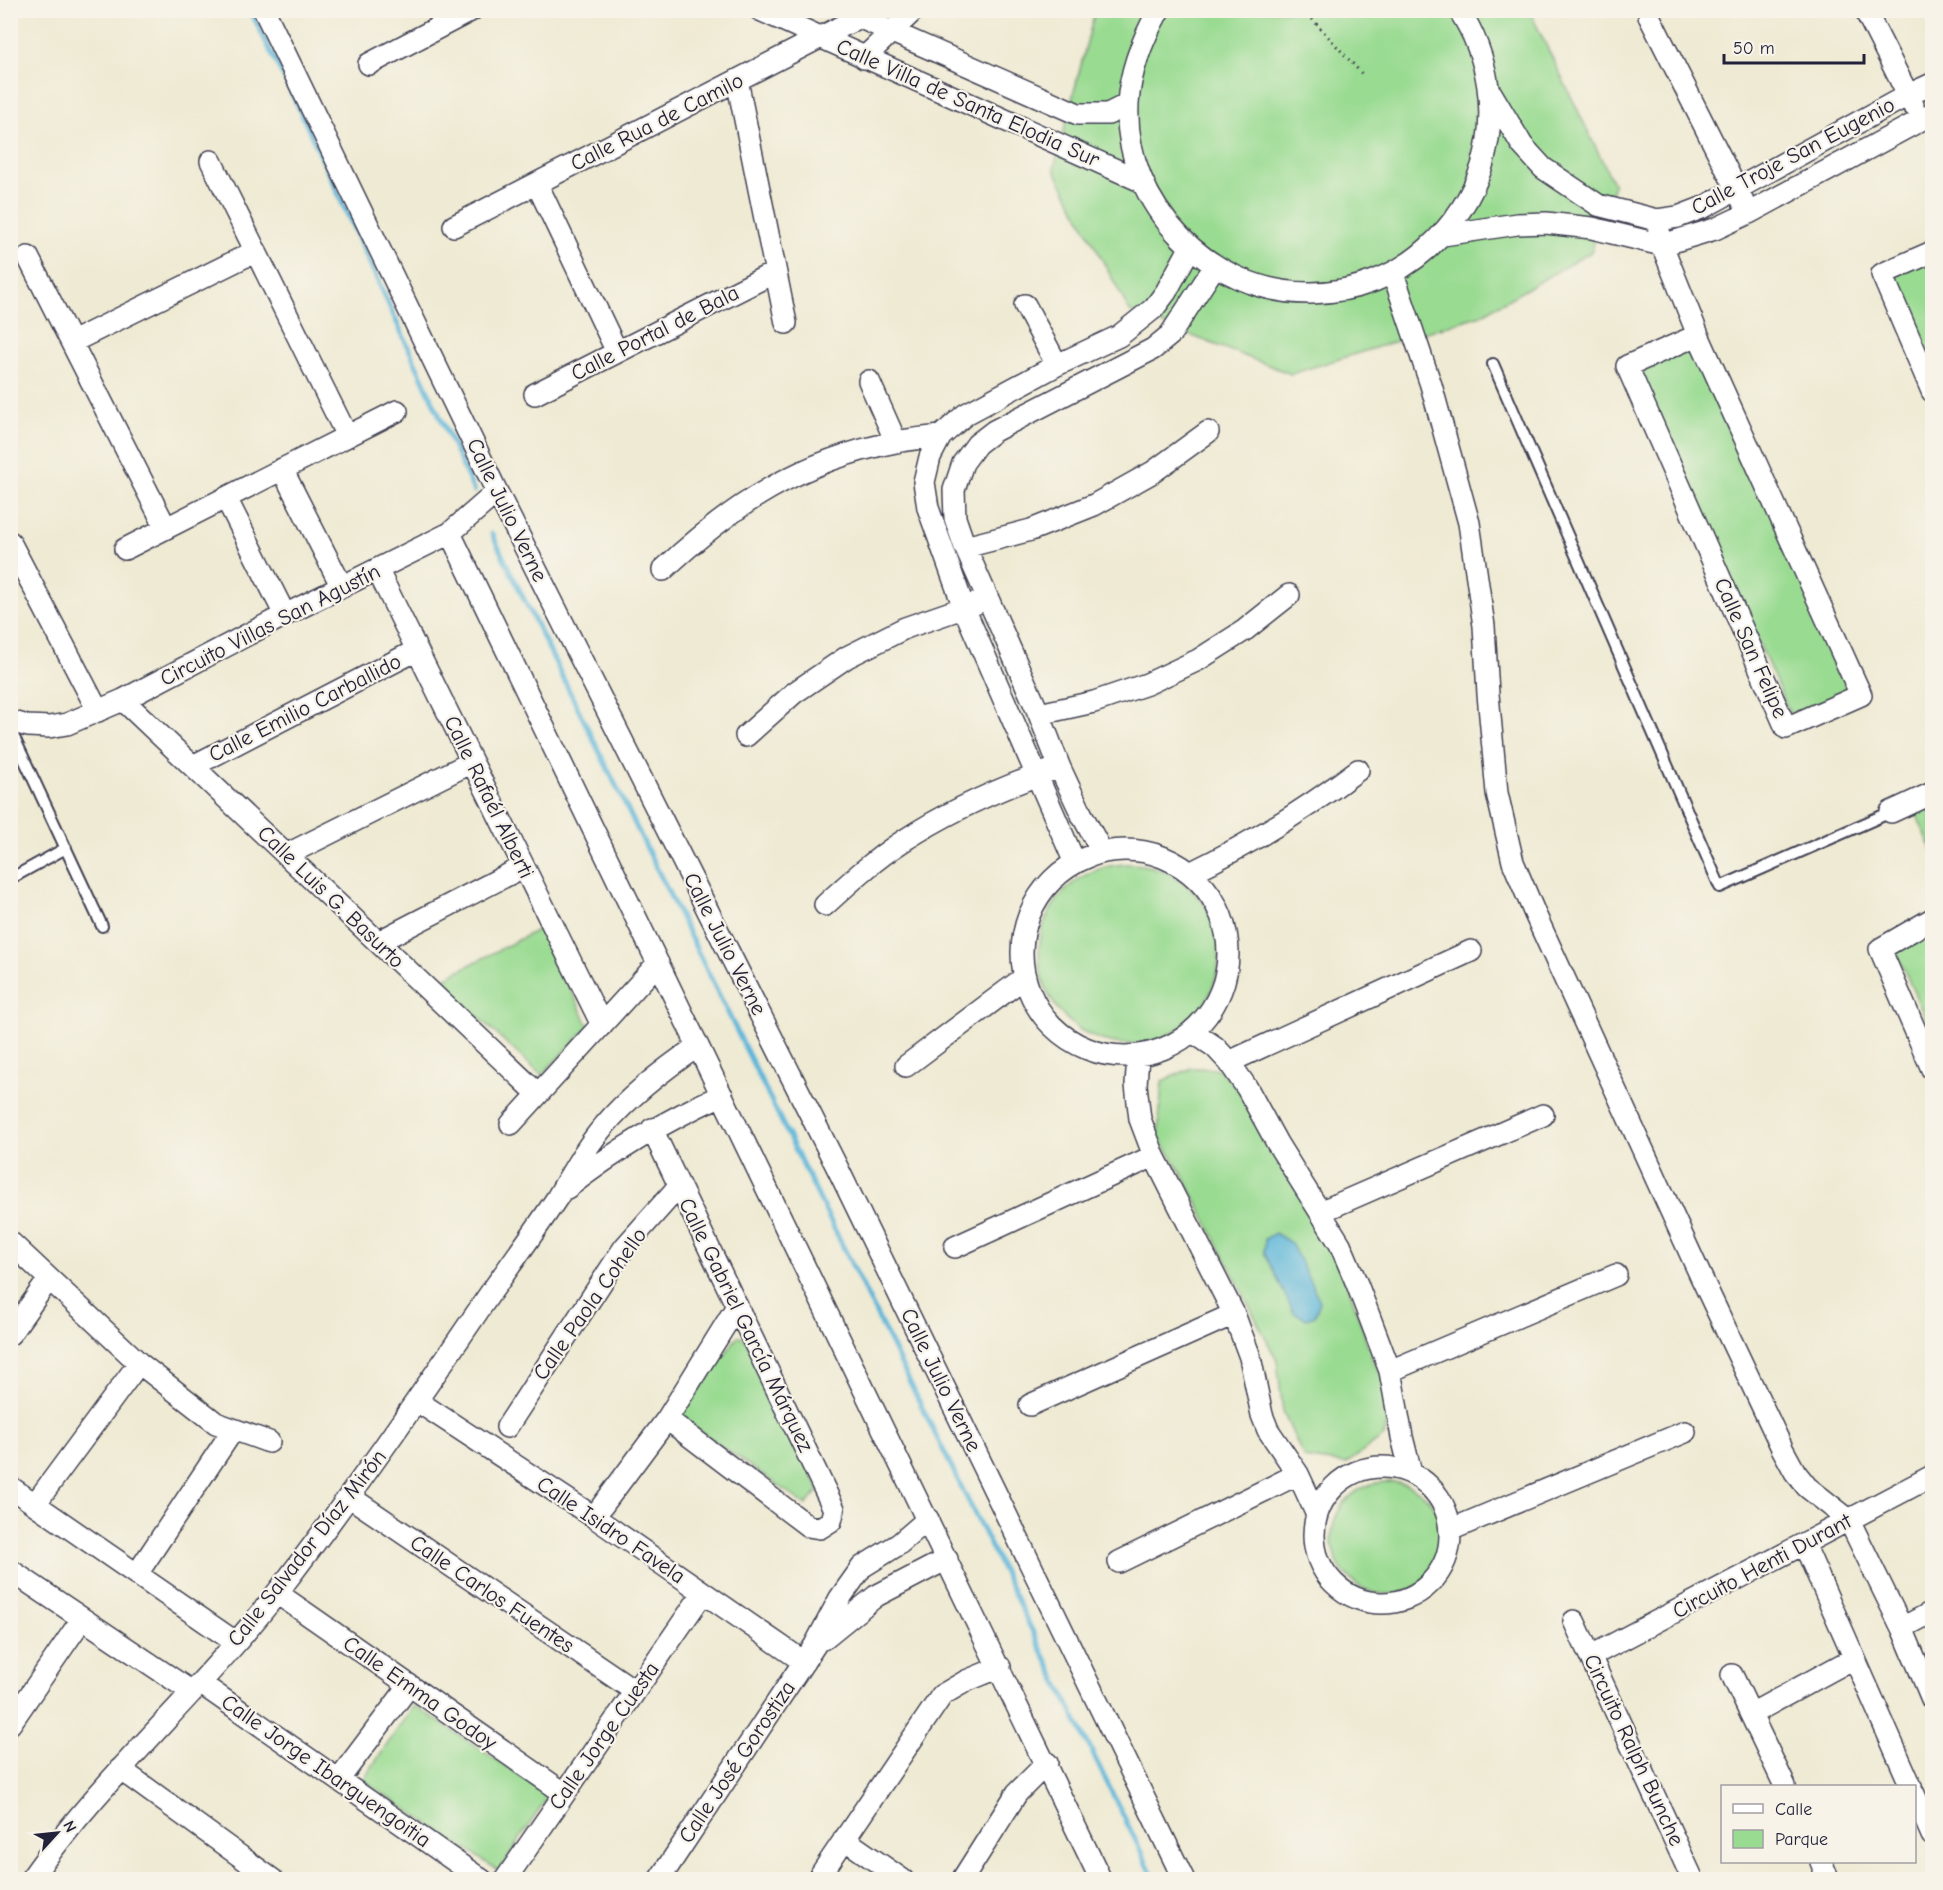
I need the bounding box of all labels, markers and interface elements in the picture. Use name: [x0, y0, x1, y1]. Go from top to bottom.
scale bar: [1724, 27, 1864, 65]
street label: Calle Villa de Santa Elodia Sur: [832, 33, 1104, 173]
text: 50 m: [1733, 38, 1775, 59]
street label: Calle Rua de Camilo: [566, 67, 748, 177]
street label: Calle Troje San Eugenio: [1687, 91, 1899, 221]
street label: Calle Portal de Bala: [567, 279, 743, 387]
street label: Calle Julio Verne: [461, 434, 553, 586]
street label: Circuito Villas San Agustín: [156, 558, 384, 692]
street label: Calle San Felipe: [1708, 574, 1794, 722]
street label: Calle Emilio Carballido: [204, 648, 406, 768]
street label: Calle Rafaél Alberti: [438, 711, 540, 883]
street label: Calle Luis G. Basurto: [252, 820, 410, 974]
street label: Calle Julio Verne: [678, 868, 772, 1020]
street label: Calle Gabriel García Márquez: [673, 1194, 819, 1457]
street label: Calle Paola Cohello: [528, 1223, 652, 1385]
street label: Calle Julio Verne: [895, 1304, 987, 1456]
street label: Calle Salvador Díaz Mirón: [222, 1444, 392, 1652]
street label: Calle Isidro Favela: [532, 1471, 690, 1589]
street label: Circuito Henti Durant: [1668, 1507, 1857, 1624]
street label: Calle Carlos Fuentes: [405, 1529, 579, 1659]
street label: Calle Emma Godoy: [338, 1630, 502, 1756]
street label: Circuito Ralph Bunche: [1578, 1650, 1690, 1850]
street label: Calle Jorge Cuesta: [543, 1657, 665, 1815]
street label: Calle José Gorostiza: [673, 1676, 801, 1848]
street label: Calle Jorge Ibarguengoitia: [216, 1689, 436, 1853]
legend: [1721, 1785, 1916, 1863]
text: Calle: [1775, 1799, 1812, 1820]
north arrow: [27, 1803, 87, 1863]
text: N: [59, 1818, 80, 1835]
text: Parque: [1775, 1829, 1828, 1850]

